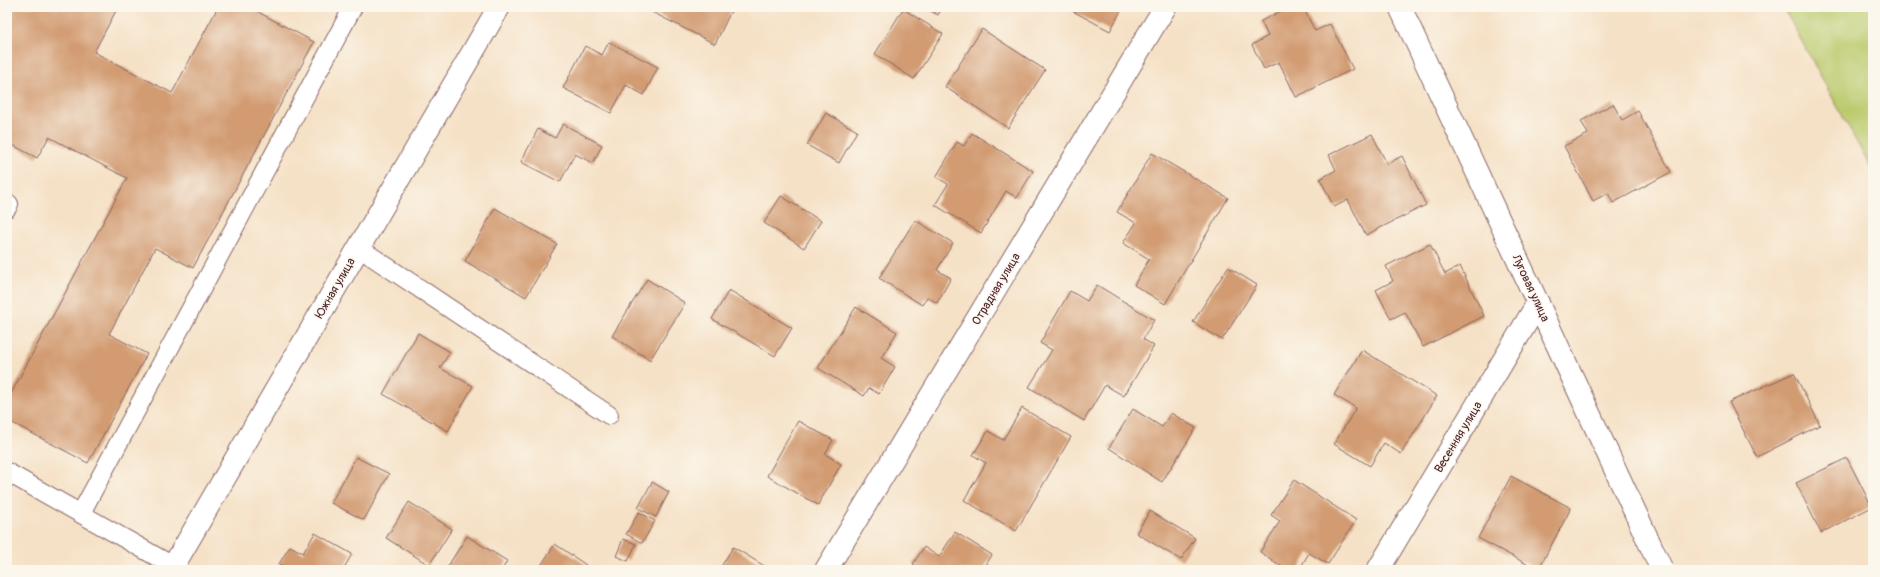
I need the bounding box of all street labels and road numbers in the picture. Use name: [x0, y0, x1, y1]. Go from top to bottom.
street label: Отрадная улица: [969, 250, 1024, 328]
street label: Луговая улица: [1508, 251, 1553, 325]
street label: Южная улица: [312, 255, 359, 321]
street label: Весенняя улица: [1431, 399, 1486, 476]

